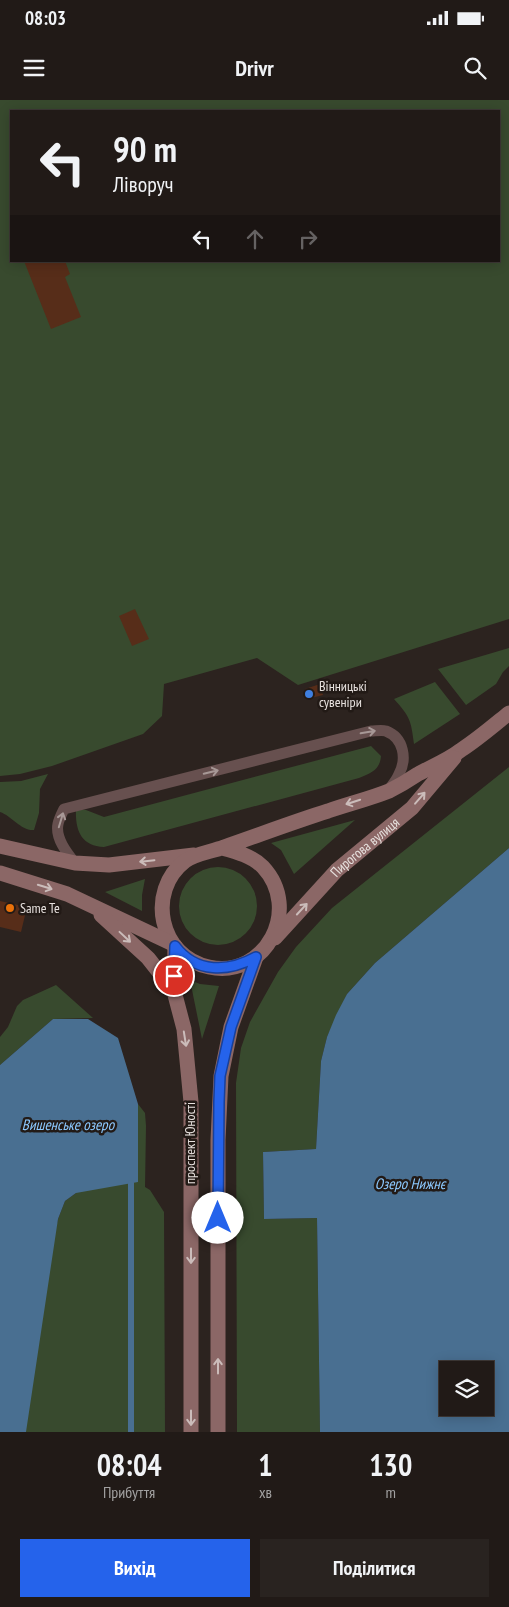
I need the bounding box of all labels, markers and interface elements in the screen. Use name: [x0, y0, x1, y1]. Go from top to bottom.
text: 08:03: [25, 6, 66, 30]
icon: menu: [20, 54, 48, 82]
text: Drivr: [235, 54, 274, 82]
icon: search: [461, 54, 489, 82]
text: 90 m: [113, 126, 177, 172]
icon: left: [30, 130, 95, 195]
text: Ліворуч: [113, 170, 174, 198]
icon: left: [188, 225, 216, 253]
icon: ahead: [241, 225, 269, 253]
icon: right: [294, 225, 322, 253]
place label: Вінницькі сувеніри: [319, 677, 367, 711]
marker: Вінницькі сувеніри: [303, 688, 315, 700]
one-way arrow: [360, 727, 376, 737]
one-way arrow: [202, 767, 218, 776]
one-way arrow: [414, 792, 425, 805]
one-way arrow: [346, 798, 362, 808]
one-way arrow: [56, 812, 66, 828]
street label: Пирогова вулиця: [326, 813, 403, 881]
one-way arrow: [140, 856, 156, 866]
one-way arrow: [37, 883, 52, 892]
place label: Same Te: [20, 899, 60, 917]
marker: Same Te: [4, 902, 16, 914]
one-way arrow: [296, 902, 308, 915]
one-way arrow: [118, 931, 131, 943]
pin: [153, 955, 195, 997]
icon: arrive: [160, 962, 188, 990]
one-way arrow: [180, 1030, 190, 1046]
street label: проспект Юності: [181, 1102, 199, 1184]
water label: Вишенське озеро: [22, 1115, 116, 1134]
water label: Озеро Нижнє: [375, 1174, 447, 1193]
position arrow: [191, 1191, 243, 1243]
one-way arrow: [186, 1247, 196, 1263]
one-way arrow: [213, 1358, 223, 1374]
map controls: [439, 1361, 494, 1416]
button: layers: [439, 1361, 494, 1416]
one-way arrow: [186, 1410, 196, 1426]
text: 08:04: [97, 1445, 162, 1484]
text: 1: [258, 1445, 273, 1484]
text: 130: [369, 1445, 412, 1484]
text: Прибуття: [103, 1482, 155, 1502]
text: хв: [259, 1482, 272, 1502]
text: m: [386, 1482, 396, 1502]
button: Вихід: [20, 1539, 250, 1597]
button: Поділитися: [260, 1539, 489, 1597]

